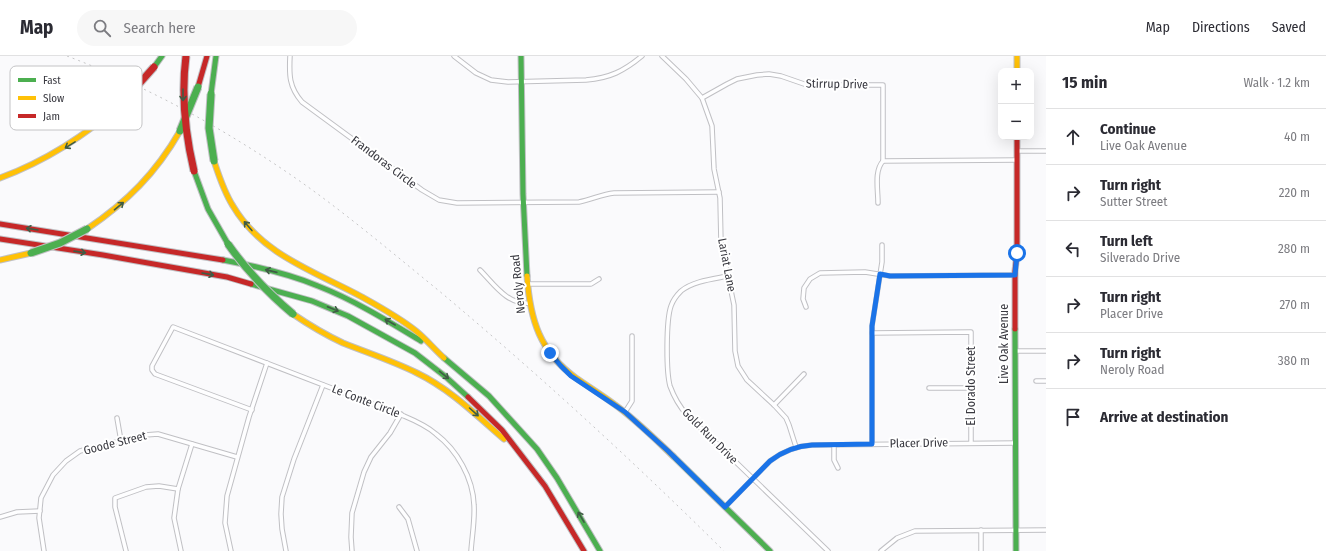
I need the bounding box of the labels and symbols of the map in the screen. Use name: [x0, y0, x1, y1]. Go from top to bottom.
legend: [10, 66, 142, 130]
text: Fast: [43, 74, 61, 87]
street label: Stirrup Drive: [806, 76, 868, 92]
one-way arrow: [179, 88, 187, 101]
text: Slow: [43, 92, 64, 105]
text: Jam: [43, 110, 60, 123]
street label: Frandoras Circle: [349, 133, 420, 191]
one-way arrow: [65, 141, 76, 149]
one-way arrow: [113, 201, 124, 210]
one-way arrow: [244, 221, 253, 231]
one-way arrow: [26, 225, 39, 233]
street label: Lariat Lane: [715, 237, 739, 293]
route start: [1008, 244, 1026, 262]
one-way arrow: [73, 248, 86, 256]
street label: Neroly Road: [508, 254, 528, 314]
one-way arrow: [265, 266, 278, 274]
one-way arrow: [201, 270, 214, 278]
street label: Live Oak Avenue: [997, 304, 1011, 384]
one-way arrow: [326, 306, 338, 314]
one-way arrow: [384, 318, 396, 326]
route end: [541, 344, 559, 362]
street label: El Dorado Street: [964, 346, 978, 426]
one-way arrow: [439, 371, 450, 380]
street label: Le Conte Circle: [330, 382, 402, 420]
street label: Gold Run Drive: [679, 405, 741, 467]
one-way arrow: [469, 407, 479, 416]
street label: Goode Street: [82, 428, 148, 458]
street label: Placer Drive: [890, 435, 948, 451]
one-way arrow: [576, 511, 584, 523]

